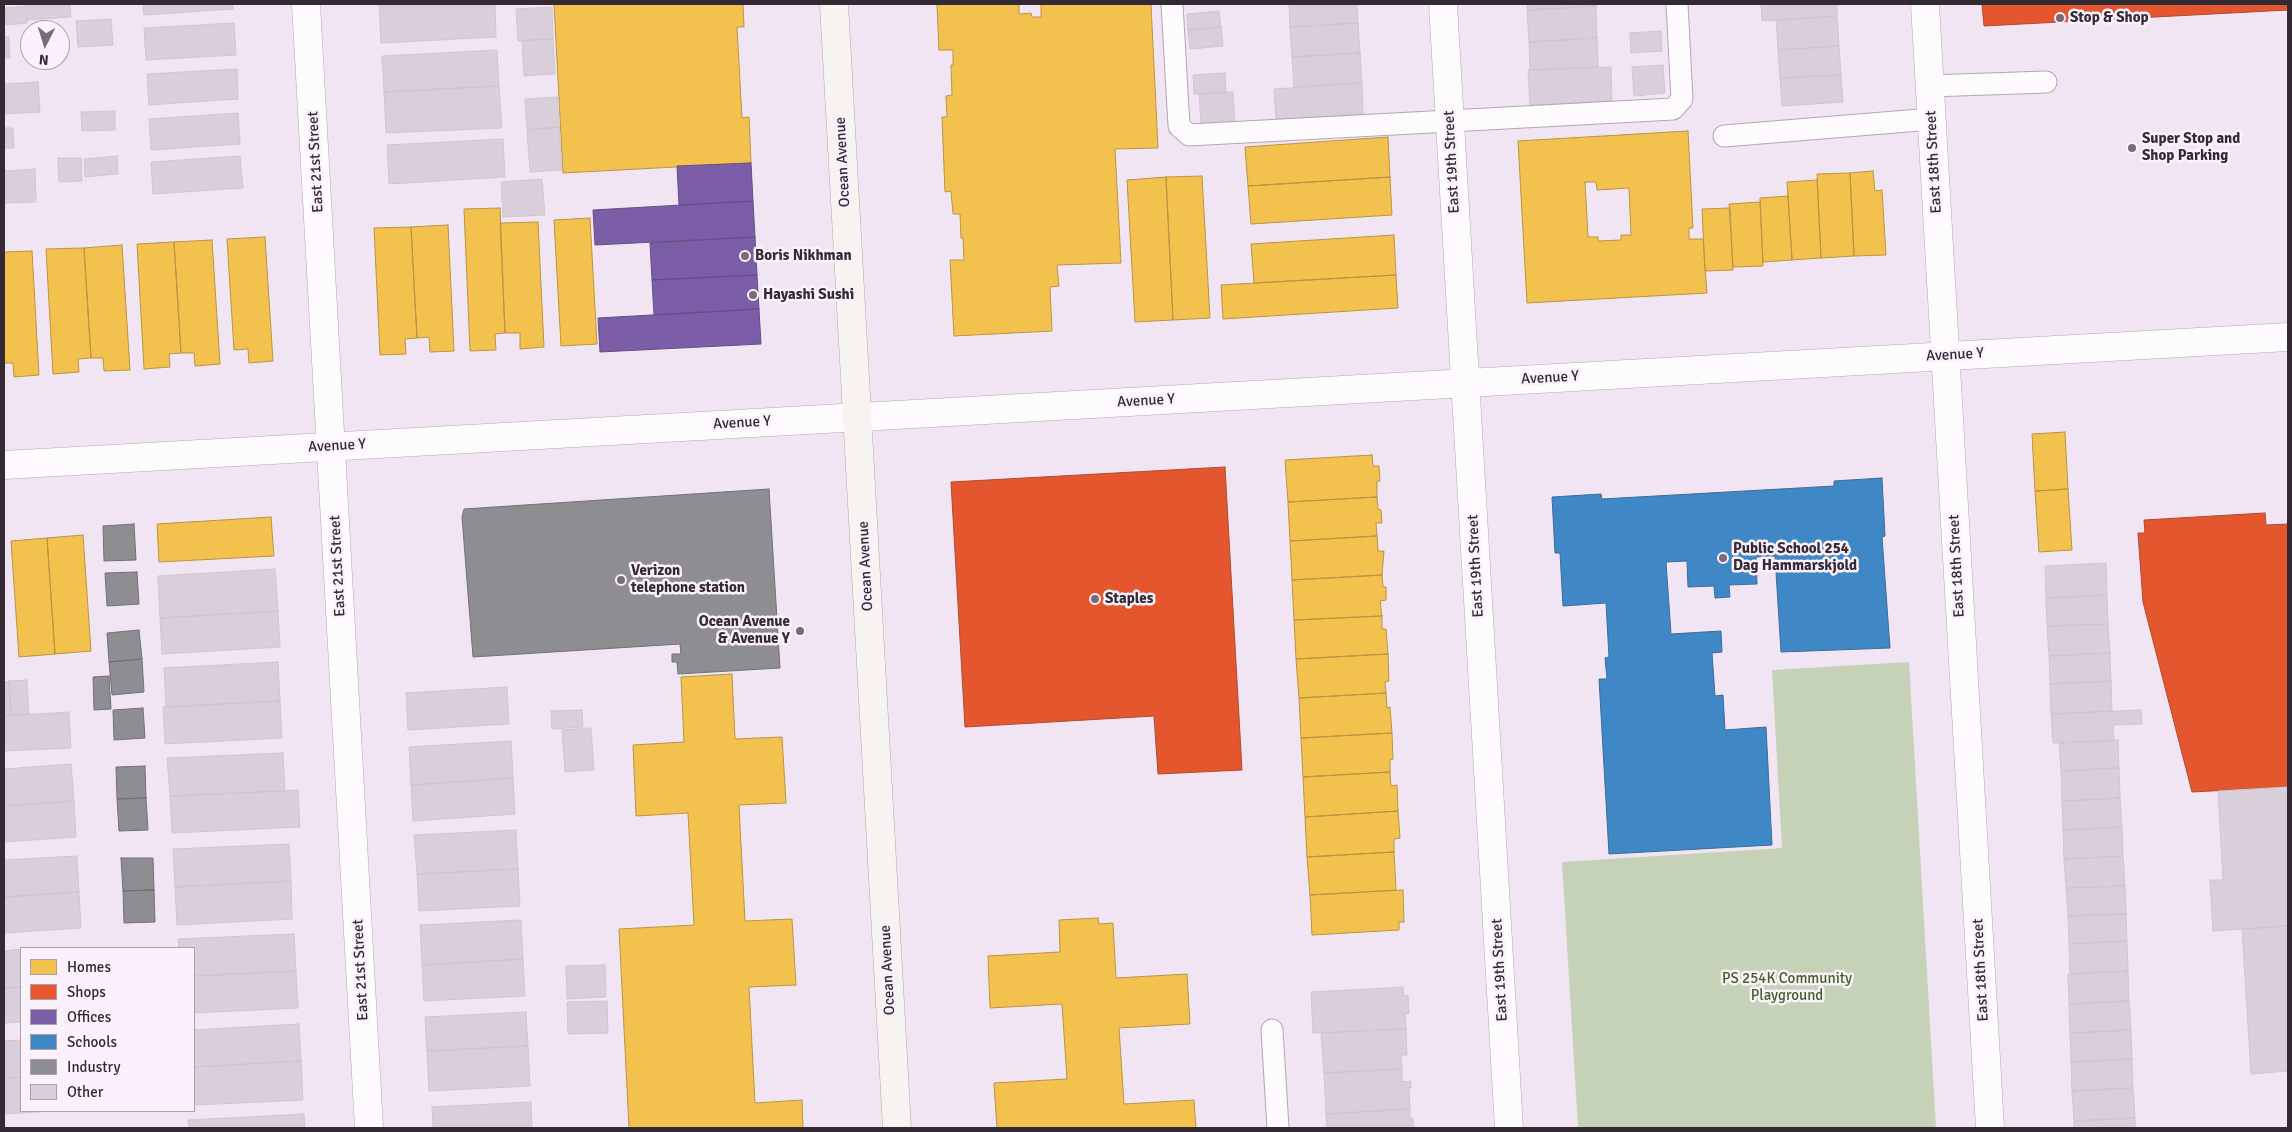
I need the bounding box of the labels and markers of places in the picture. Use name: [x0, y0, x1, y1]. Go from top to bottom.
place label: Stop & Shop: [2070, 9, 2149, 27]
marker: Stop & Shop: [2054, 12, 2066, 24]
place label: Super Stop and Shop Parking: [2142, 130, 2240, 165]
marker: Super Stop and Shop Parking: [2126, 142, 2138, 154]
place label: Boris Nikhman: [755, 247, 852, 265]
marker: Boris Nikhman: [739, 250, 751, 262]
place label: Hayashi Sushi: [763, 286, 854, 304]
marker: Hayashi Sushi: [747, 289, 759, 301]
place label: Public School 254 Dag Hammarskjold: [1733, 540, 1857, 575]
marker: Public School 254 Dag Hammarskjold: [1717, 552, 1729, 564]
place label: Verizon telephone station: [631, 562, 745, 597]
marker: Verizon telephone station: [615, 574, 627, 586]
place label: Staples: [1105, 590, 1153, 608]
marker: Staples: [1089, 593, 1101, 605]
place label: Ocean Avenue & Avenue Y: [699, 613, 790, 648]
marker: Ocean Avenue & Avenue Y: [794, 625, 806, 637]

